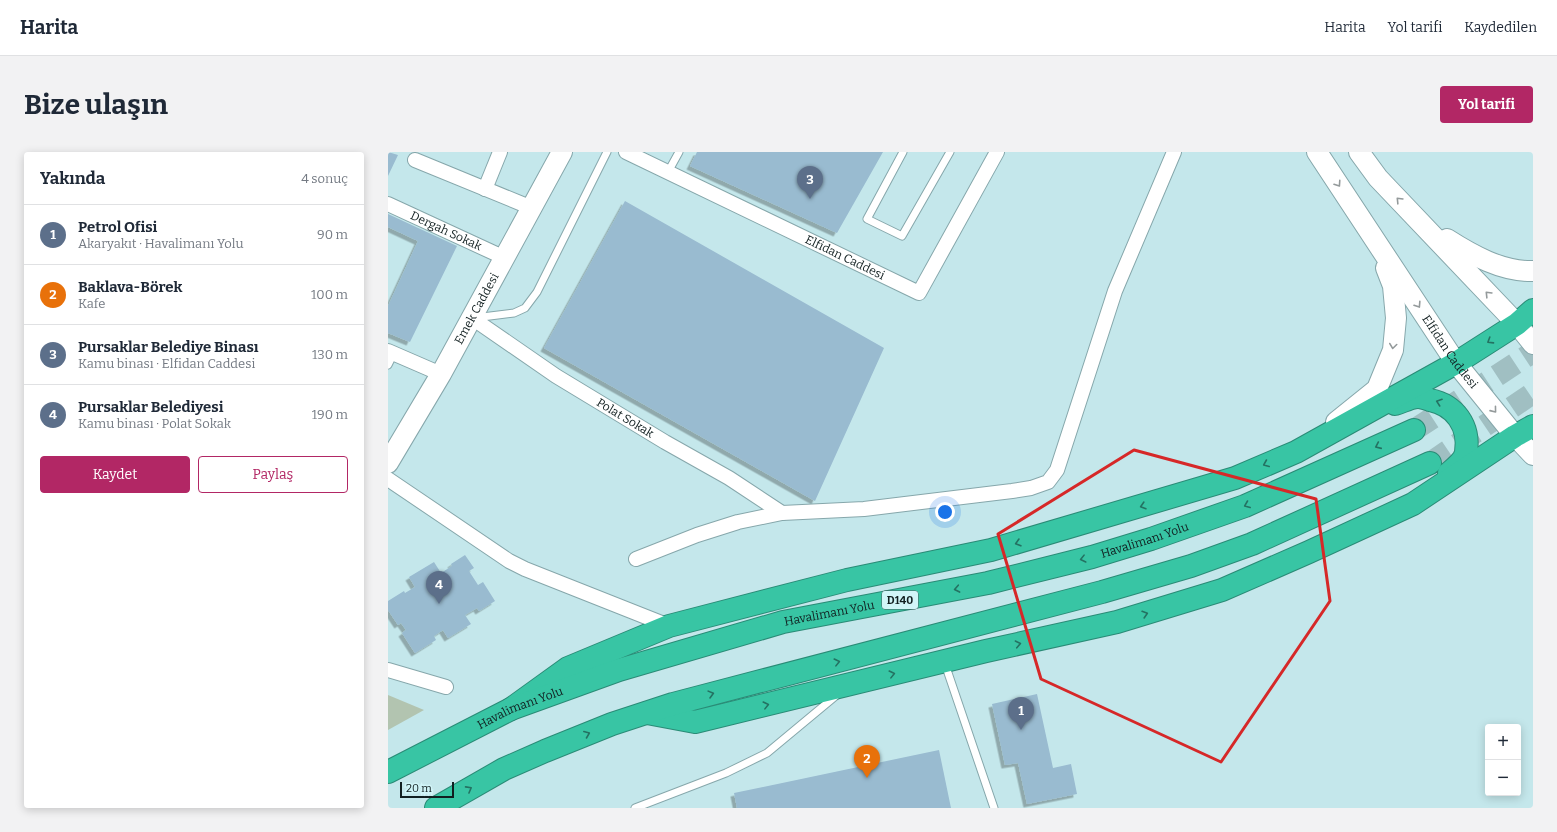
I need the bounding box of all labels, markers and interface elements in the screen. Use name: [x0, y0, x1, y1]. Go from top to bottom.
text: Harita: [20, 16, 78, 39]
text: Harita: [1324, 19, 1366, 36]
text: Yol tarifi: [1388, 19, 1442, 36]
text: Kaydedilen: [1464, 19, 1537, 36]
button: Yol tarifi: [1440, 86, 1533, 123]
text: Bize ulaşın: [24, 88, 168, 121]
pin: 3: [797, 166, 823, 199]
text: Yakında: [40, 168, 105, 189]
text: 4 sonuç: [301, 171, 348, 186]
one-way arrow: [1333, 180, 1340, 187]
one-way arrow: [1396, 197, 1404, 205]
street label: Dergah Sokak: [408, 208, 484, 253]
text: Petrol Ofisi: [78, 218, 157, 236]
text: 1: [50, 227, 56, 242]
text: 90 m: [317, 227, 348, 242]
street label: Elfidan Caddesi: [803, 232, 887, 283]
text: Akaryakıt · Havalimanı Yolu: [78, 236, 244, 251]
street label: Emek Caddesi: [452, 270, 502, 347]
text: Baklava-Börek: [78, 278, 183, 296]
text: 2: [49, 287, 57, 302]
text: 100 m: [311, 287, 348, 302]
one-way arrow: [1486, 291, 1493, 299]
text: Kafe: [78, 296, 105, 311]
one-way arrow: [1413, 300, 1420, 307]
street label: Elfidan Caddesi: [1419, 312, 1481, 392]
one-way arrow: [1487, 336, 1494, 344]
text: Pursaklar Belediye Binası: [78, 338, 259, 356]
one-way arrow: [1389, 343, 1398, 349]
text: 3: [49, 347, 57, 362]
text: 130 m: [312, 347, 348, 362]
text: Kamu binası · Elfidan Caddesi: [78, 356, 255, 371]
street label: Polat Sokak: [594, 395, 657, 441]
text: Pursaklar Belediyesi: [78, 398, 224, 416]
one-way arrow: [1435, 399, 1442, 407]
one-way arrow: [1489, 405, 1496, 412]
text: 4: [49, 407, 57, 422]
text: 190 m: [312, 407, 348, 422]
text: Kamu binası · Polat Sokak: [78, 416, 231, 431]
one-way arrow: [1375, 441, 1383, 449]
button: Kaydet: [40, 456, 190, 493]
button: Paylaş: [198, 456, 348, 493]
one-way arrow: [1262, 460, 1269, 468]
one-way arrow: [1140, 501, 1147, 510]
one-way arrow: [1243, 501, 1250, 509]
your location: [935, 502, 955, 522]
street label: Havalimanı Yolu: [1099, 519, 1191, 561]
one-way arrow: [1015, 538, 1021, 546]
one-way arrow: [1080, 554, 1087, 562]
pin: 4: [426, 571, 452, 604]
one-way arrow: [954, 584, 960, 593]
road number: D140: [882, 591, 918, 609]
street label: Havalimanı Yolu: [783, 598, 876, 629]
one-way arrow: [1141, 610, 1148, 619]
one-way arrow: [1015, 640, 1021, 648]
one-way arrow: [833, 658, 840, 667]
one-way arrow: [889, 671, 895, 679]
street label: Havalimanı Yolu: [475, 684, 565, 732]
one-way arrow: [707, 690, 714, 699]
pin: 1: [1008, 697, 1034, 730]
one-way arrow: [762, 702, 769, 710]
map controls: [1485, 724, 1521, 796]
button: +: [1485, 724, 1521, 760]
one-way arrow: [583, 731, 591, 739]
pin: 2: [854, 745, 880, 778]
button: −: [1485, 760, 1521, 796]
scale bar: [400, 780, 454, 799]
text: 20 m: [406, 782, 432, 795]
one-way arrow: [465, 786, 473, 793]

